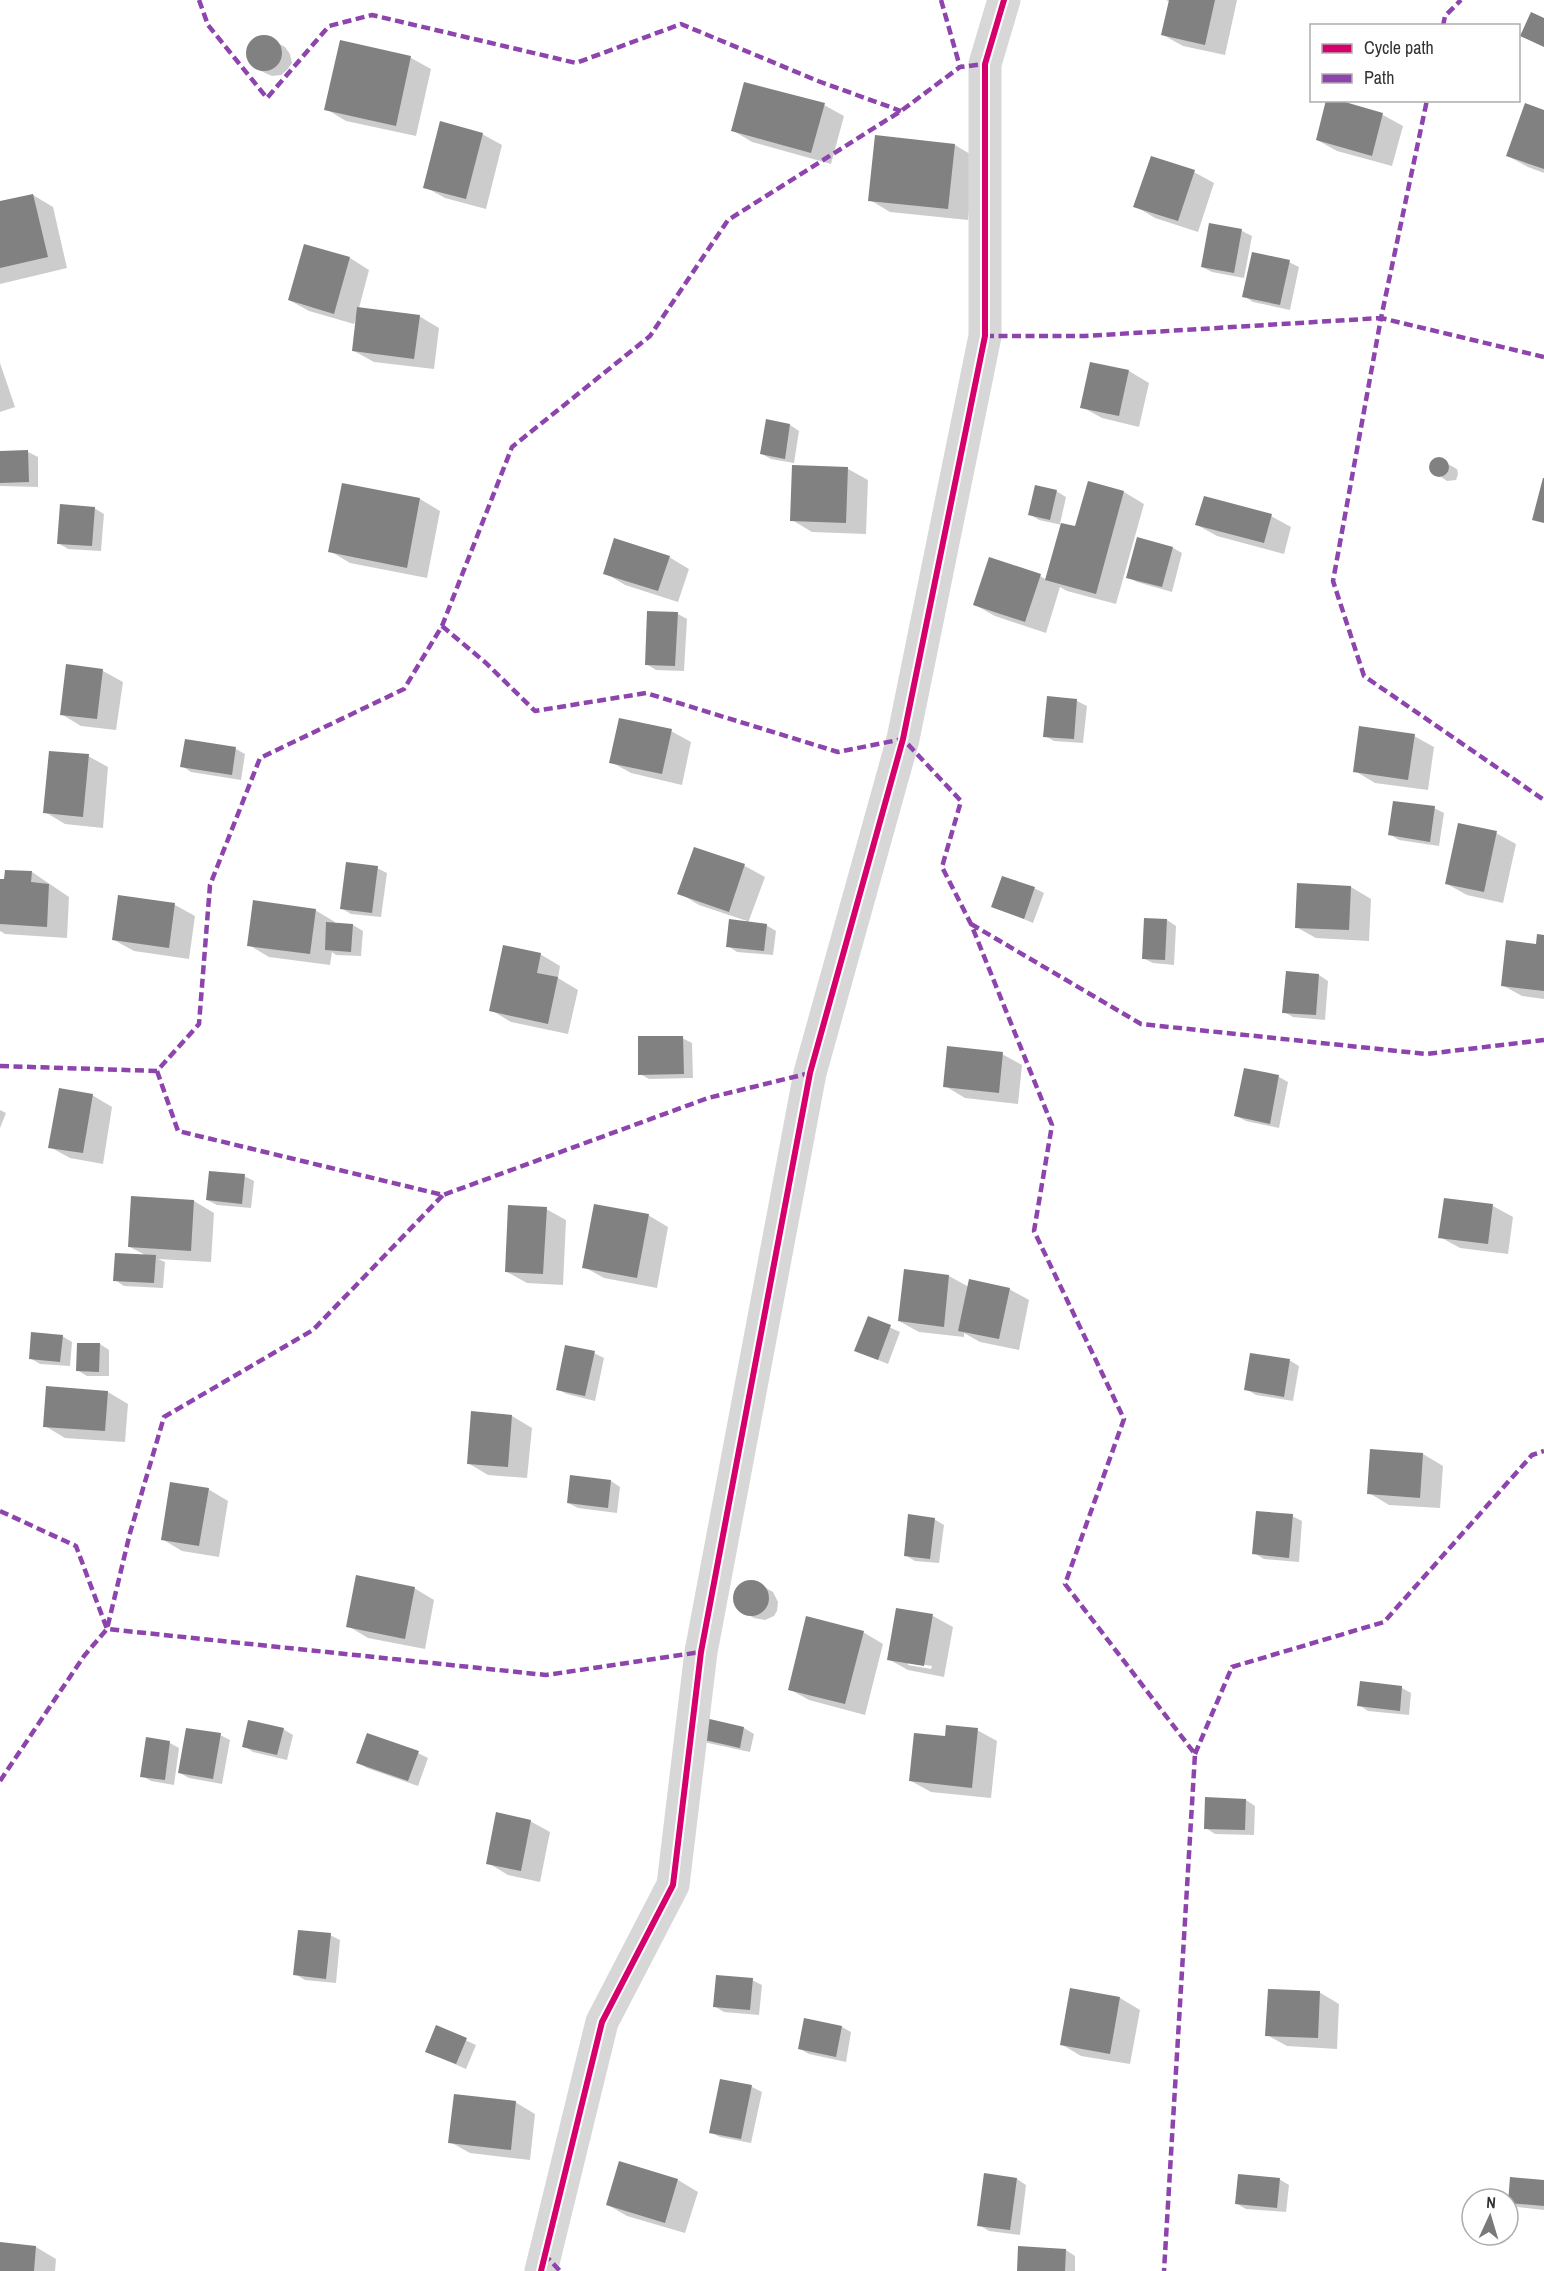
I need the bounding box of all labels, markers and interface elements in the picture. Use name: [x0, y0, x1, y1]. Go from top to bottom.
legend: [1310, 24, 1520, 102]
text: Cycle path: [1364, 35, 1434, 60]
text: Path: [1364, 65, 1394, 90]
north arrow: [1460, 2187, 1520, 2247]
text: N: [1486, 2191, 1497, 2213]

